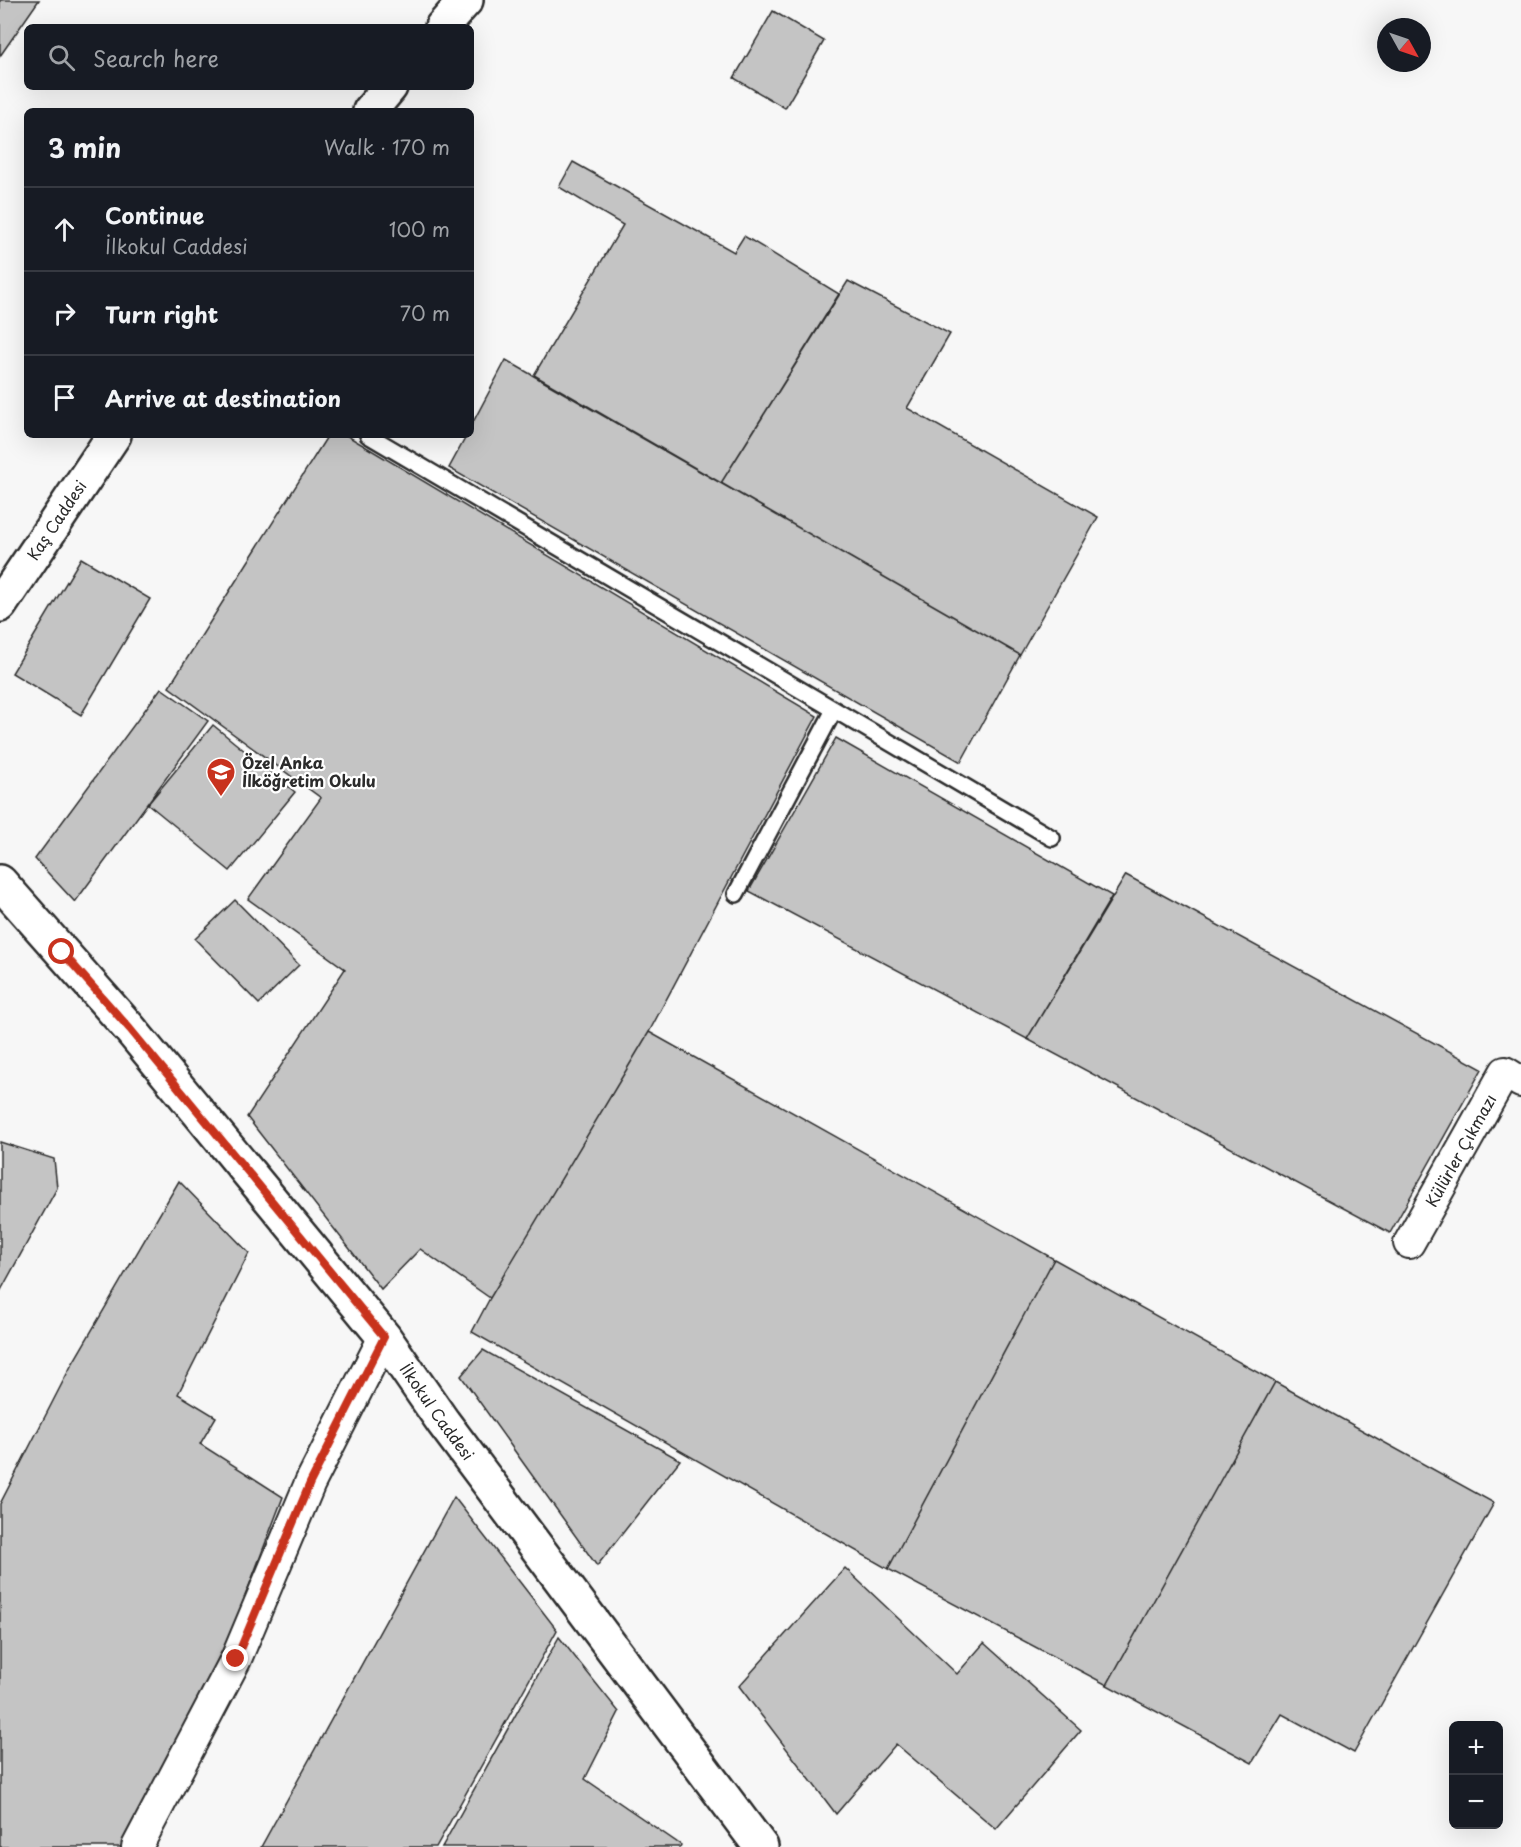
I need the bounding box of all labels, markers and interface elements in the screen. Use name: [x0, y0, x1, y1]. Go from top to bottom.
north arrow: [1377, 18, 1431, 72]
search box: [24, 24, 474, 90]
icon: search: [45, 41, 78, 74]
text: Search here: [93, 41, 219, 74]
text: 3 min: [48, 128, 121, 167]
text: Walk · 170 m: [324, 132, 450, 162]
text: Continue: [105, 198, 204, 231]
icon: ahead: [48, 213, 81, 246]
text: 100 m: [389, 214, 450, 244]
text: İlkokul Caddesi: [105, 231, 248, 261]
icon: right: [48, 297, 81, 330]
text: Turn right: [105, 297, 218, 330]
text: 70 m: [400, 298, 450, 328]
icon: arrive: [48, 381, 81, 414]
text: Arrive at destination: [105, 381, 341, 414]
street label: Kaş Caddesi: [20, 475, 91, 564]
place label: Özel Anka İlköğretim Okulu: [242, 750, 376, 792]
school or university icon: Özel Anka İlköğretim Okulu: [205, 756, 237, 798]
route start: [48, 938, 74, 964]
street label: Külürler Çıkmazı: [1419, 1089, 1501, 1211]
street label: İlkokul Caddesi: [395, 1358, 480, 1465]
route end: [222, 1645, 248, 1671]
map controls: [1449, 1721, 1503, 1829]
button: +: [1449, 1721, 1503, 1775]
button: −: [1449, 1775, 1503, 1829]

